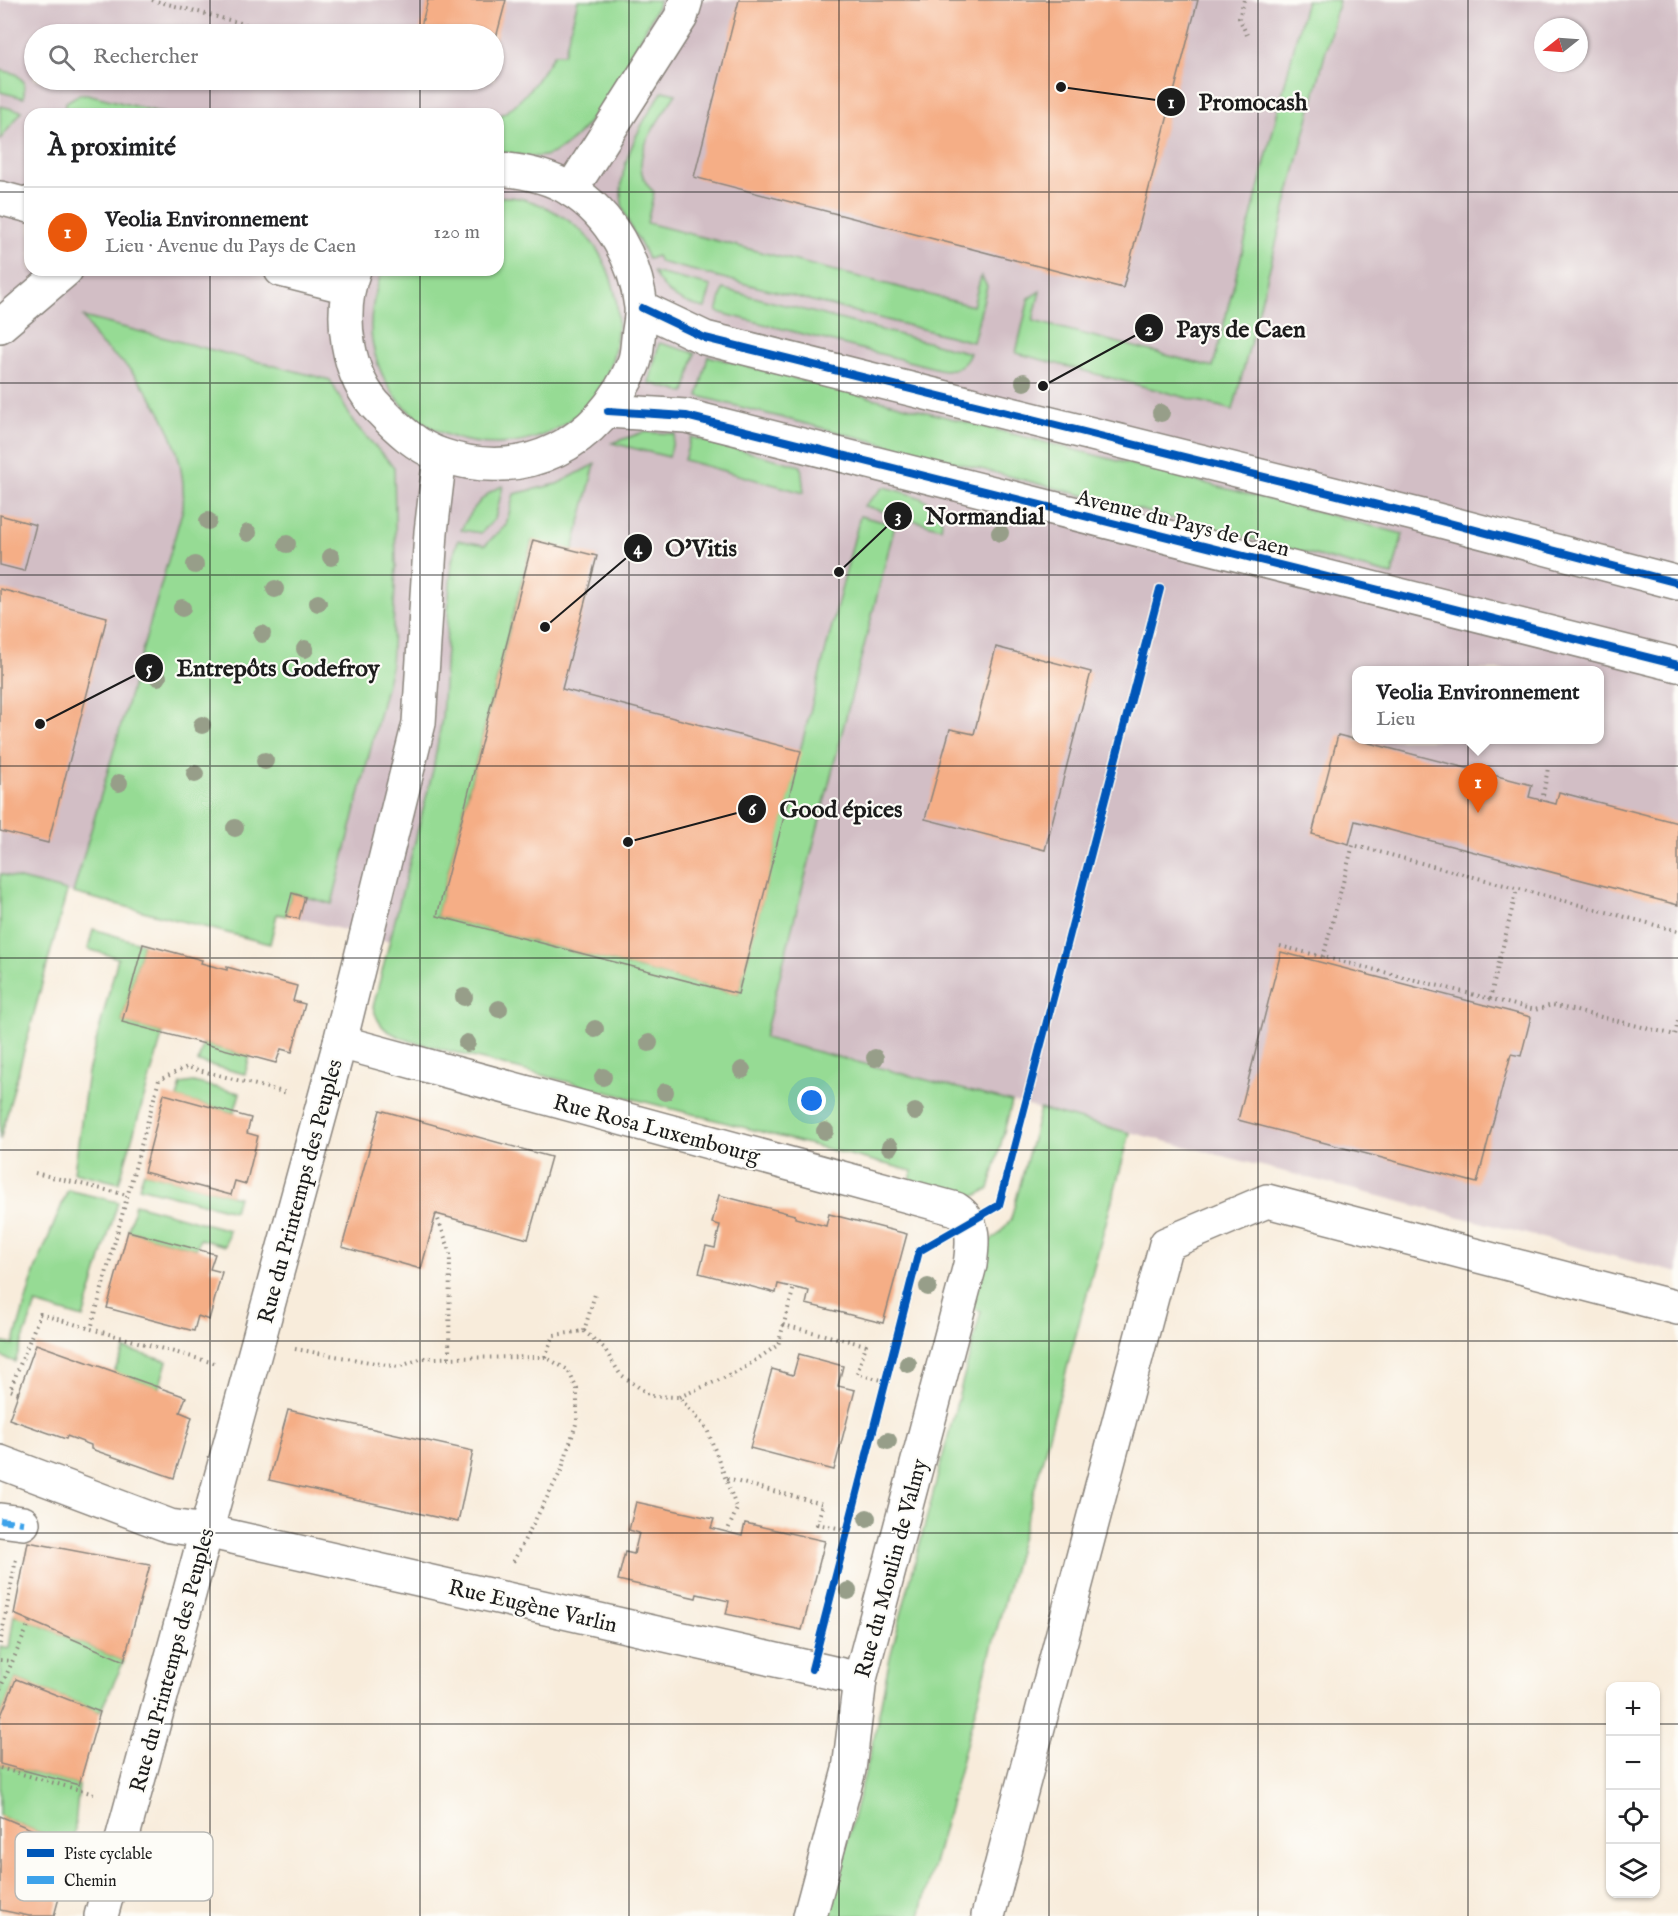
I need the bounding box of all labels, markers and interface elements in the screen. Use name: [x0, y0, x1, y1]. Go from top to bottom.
north arrow: [1534, 18, 1588, 72]
search box: [24, 24, 504, 90]
icon: search: [45, 41, 78, 74]
text: Rechercher: [93, 43, 198, 71]
callout: Promocash: [1156, 81, 1319, 123]
text: Promocash: [1199, 88, 1308, 119]
text: 1: [1168, 92, 1175, 115]
text: À proximité: [48, 131, 176, 164]
text: Veolia Environnement: [105, 206, 308, 234]
text: 1: [64, 220, 71, 245]
text: 120 m: [434, 220, 480, 245]
text: Lieu · Avenue du Pays de Caen: [105, 234, 356, 259]
callout: Pays de Caen: [1134, 307, 1318, 349]
text: Pays de Caen: [1176, 315, 1306, 346]
text: 2: [1145, 319, 1154, 342]
street label: Avenue du Pays de Caen: [1072, 484, 1292, 564]
callout: Normandial: [883, 495, 1057, 537]
text: Normandial: [924, 502, 1045, 533]
text: 3: [895, 506, 901, 529]
callout: O'Vitis: [623, 527, 749, 569]
text: O'Vitis: [665, 534, 738, 565]
text: 4: [634, 538, 644, 561]
callout: Entrepôts Godefroy: [134, 647, 391, 689]
text: Entrepôts Godefroy: [176, 654, 381, 685]
text: 5: [146, 658, 153, 681]
popup: [1352, 666, 1604, 744]
text: Veolia Environnement: [1376, 679, 1580, 707]
text: Lieu: [1376, 707, 1415, 732]
pin: 1: [1458, 764, 1498, 813]
callout: Good épices: [737, 788, 914, 830]
text: Good épices: [780, 795, 903, 826]
text: 6: [748, 799, 757, 822]
street label: Rue du Printemps des Peuples: [252, 1056, 350, 1327]
your location: [797, 1086, 826, 1115]
street label: Rue Rosa Luxembourg: [550, 1089, 764, 1171]
street label: Rue du Moulin de Valmy: [849, 1456, 935, 1681]
street label: Rue du Printemps des Peuples: [124, 1525, 222, 1796]
street label: Rue Eugène Varlin: [445, 1574, 620, 1640]
map controls: [1606, 1682, 1660, 1898]
button: +: [1606, 1682, 1660, 1736]
button: −: [1606, 1736, 1660, 1790]
button: locate: [1606, 1790, 1660, 1844]
legend: [15, 1832, 213, 1901]
button: layers: [1606, 1844, 1660, 1898]
text: Piste cyclable: [64, 1845, 152, 1865]
text: Chemin: [64, 1872, 117, 1892]

